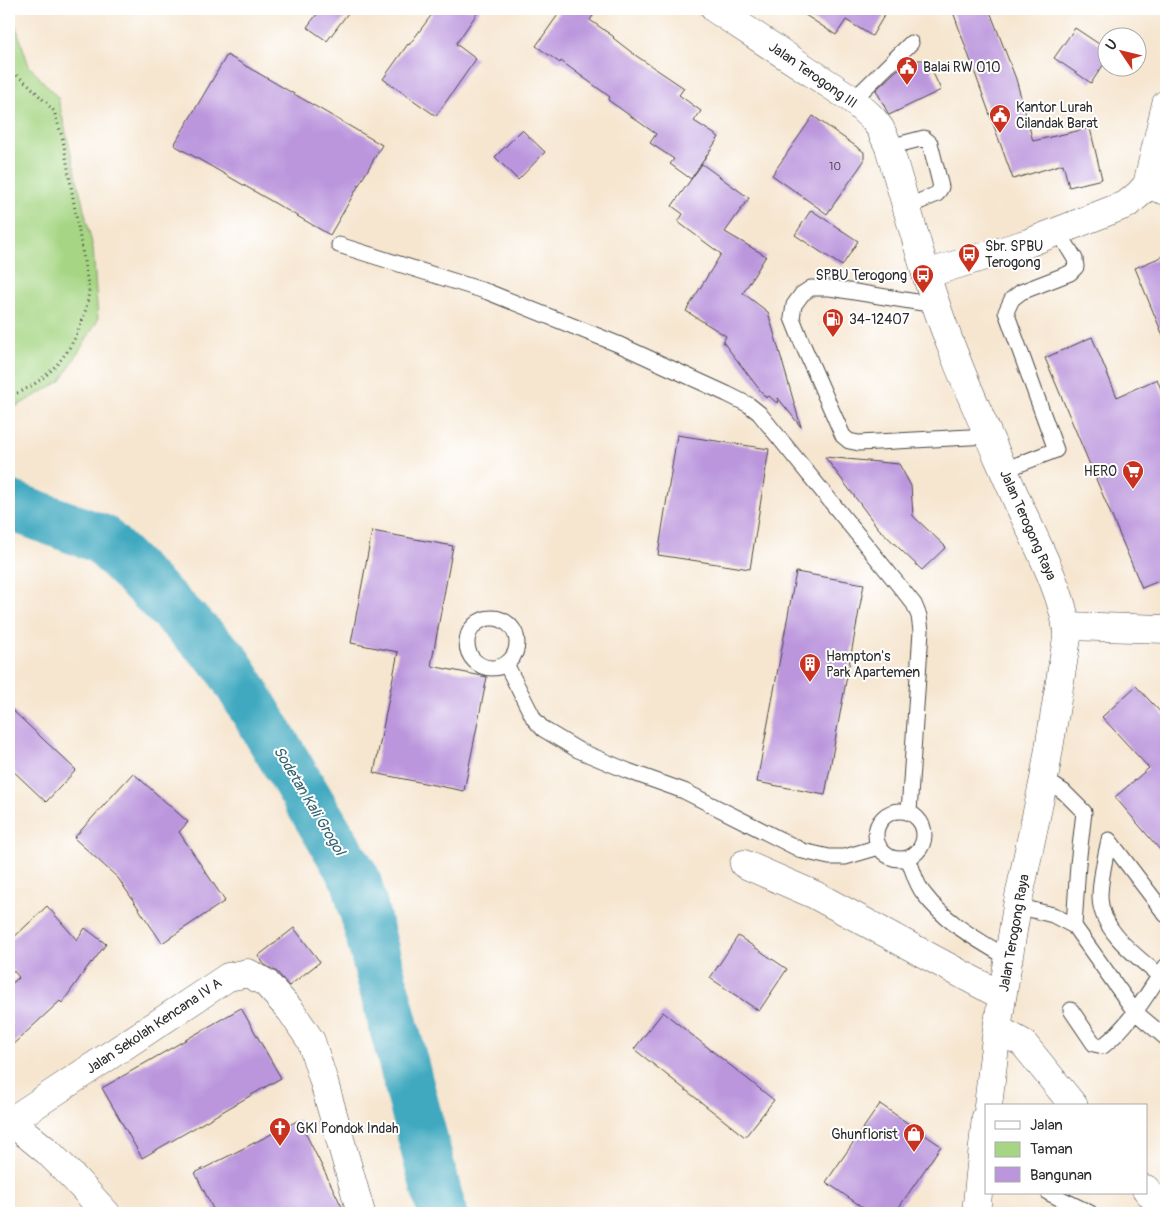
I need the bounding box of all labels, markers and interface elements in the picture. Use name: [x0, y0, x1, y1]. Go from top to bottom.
north arrow: [1098, 28, 1148, 78]
text: U: [1102, 36, 1121, 54]
street label: Jalan Terogong III: [766, 38, 860, 112]
public building icon: Balai RW 010: [895, 55, 919, 86]
place label: Balai RW 010: [923, 59, 1001, 76]
place label: Kantor Lurah Cilandak Barat: [1016, 99, 1098, 132]
public building icon: Kantor Lurah Cilandak Barat: [988, 103, 1012, 134]
house number: 10: [829, 160, 841, 173]
place label: Sbr. SPBU Terogong: [985, 238, 1043, 271]
bus stop icon: Sbr. SPBU Terogong: [957, 242, 981, 273]
bus stop icon: SPBU Terogong: [911, 263, 935, 294]
place label: SPBU Terogong: [815, 267, 907, 284]
fuel station icon: 34-12407: [821, 307, 845, 338]
place label: 34-12407: [849, 311, 910, 328]
supermarket icon: HERO: [1121, 459, 1145, 490]
place label: HERO: [1084, 463, 1117, 480]
street label: Jalan Terogong Raya: [996, 467, 1060, 583]
place label: Hampton's Park Apartemen: [826, 648, 920, 681]
building icon: Hampton's Park Apartemen: [798, 652, 822, 683]
water label: Sodetan Kali Grogol: [269, 743, 350, 860]
street label: Jalan Terogong Raya: [995, 873, 1033, 993]
street label: Jalan Sekolah Kencana IV A: [83, 974, 225, 1078]
legend: [985, 1104, 1148, 1194]
church icon: GKI Pondok Indah: [268, 1116, 292, 1147]
text: Jalan: [1030, 1116, 1063, 1135]
place label: GKI Pondok Indah: [296, 1120, 399, 1137]
shop icon: Ghunflorist: [902, 1122, 926, 1153]
place label: Ghunflorist: [831, 1126, 898, 1143]
text: Taman: [1030, 1140, 1073, 1159]
text: Bangunan: [1030, 1166, 1092, 1185]

